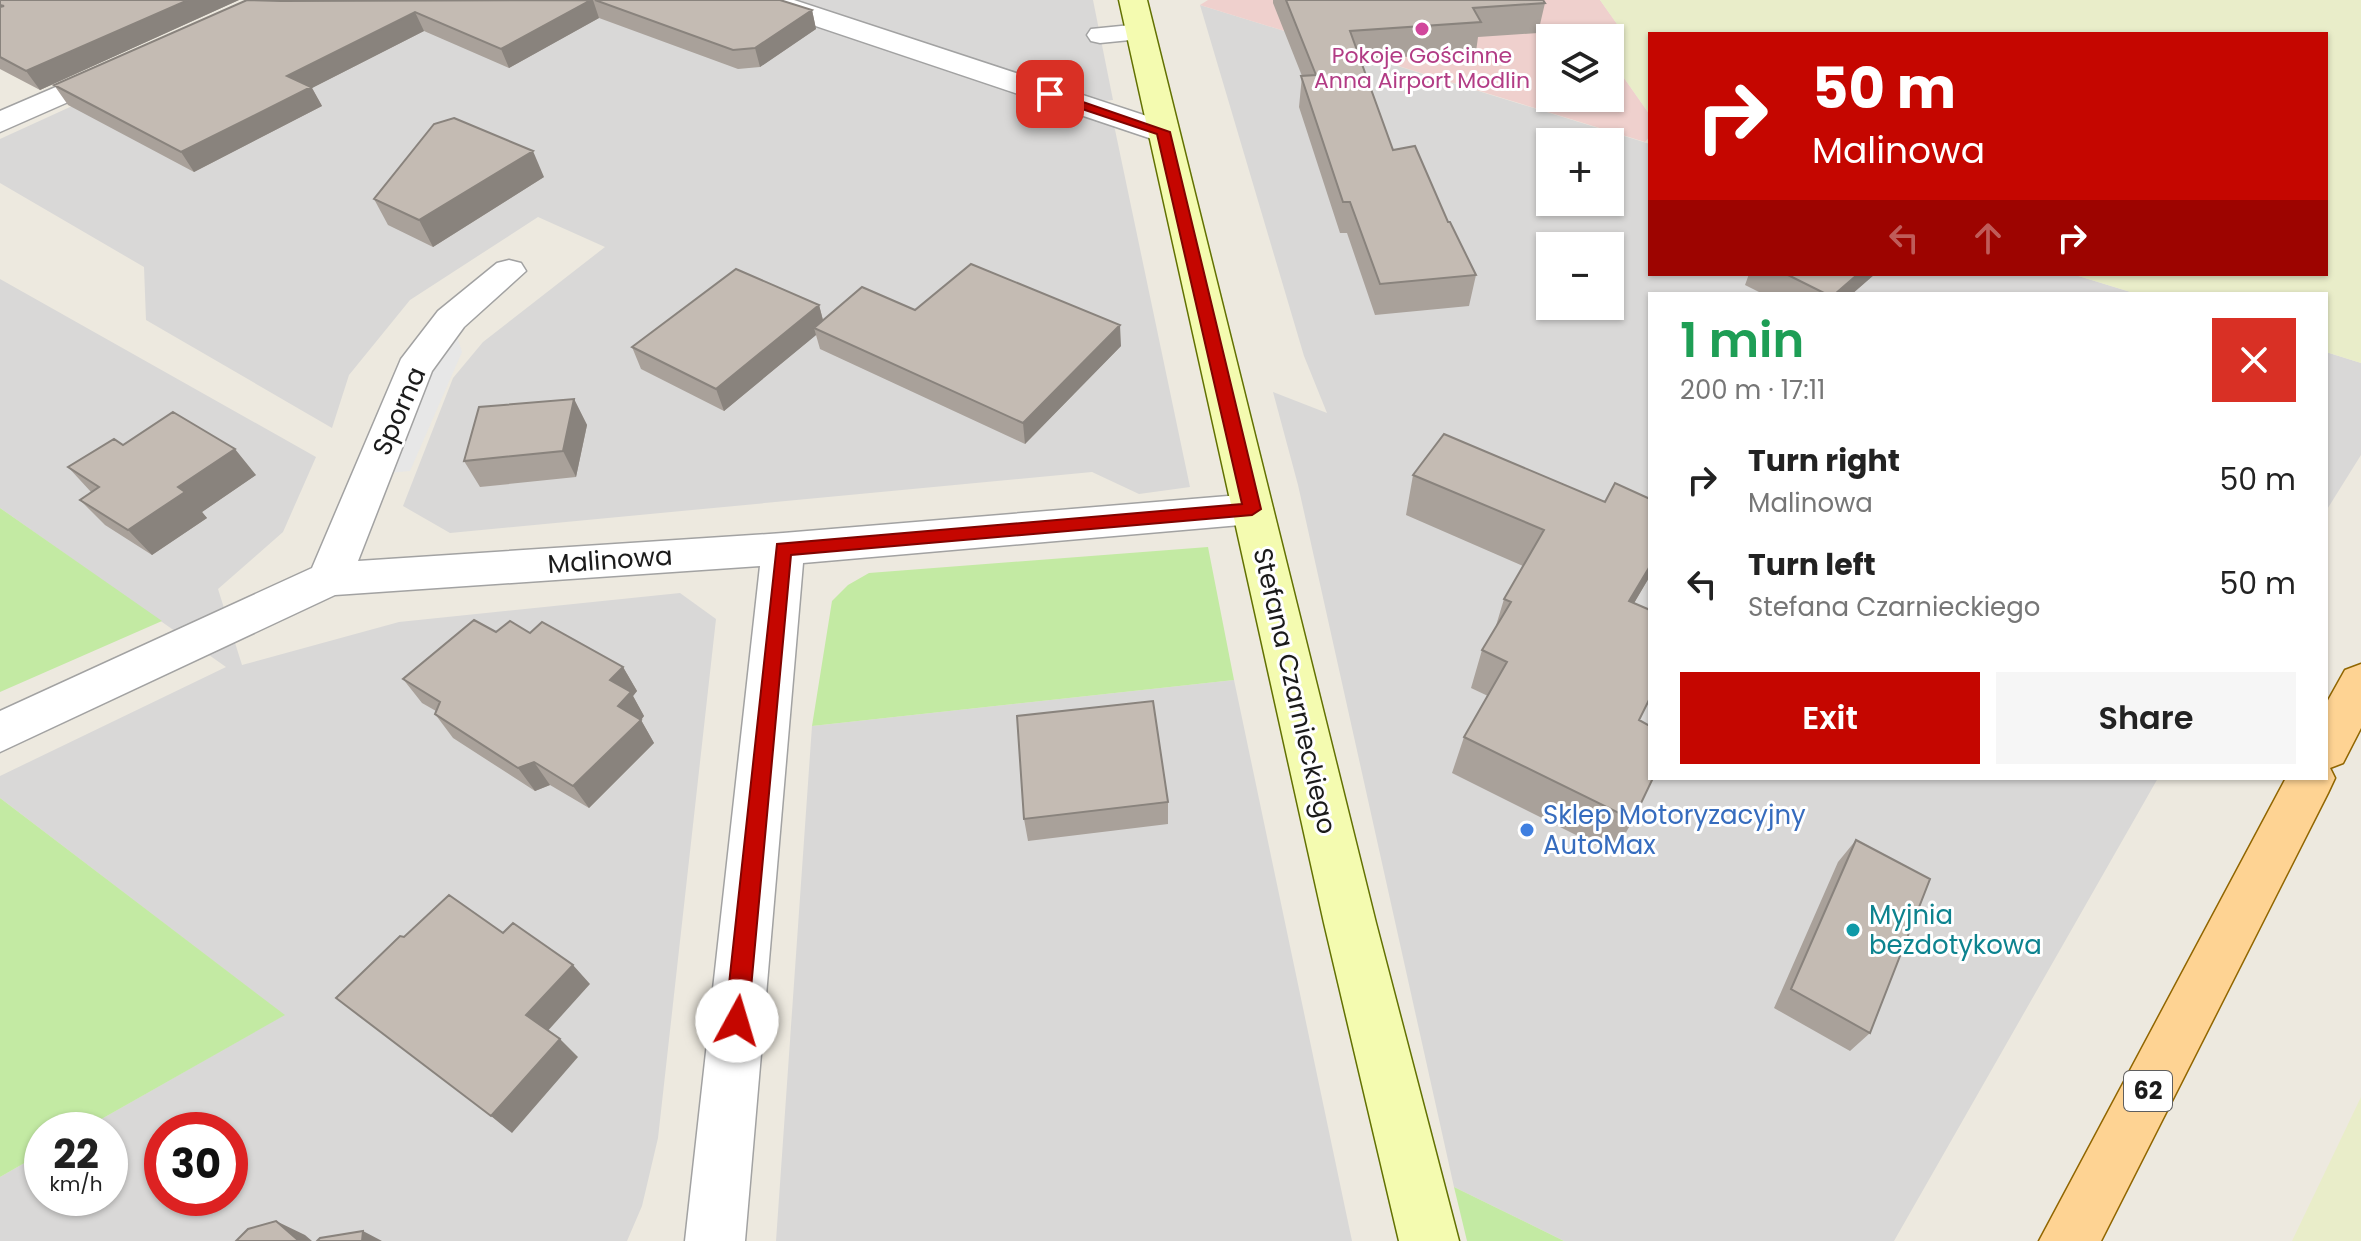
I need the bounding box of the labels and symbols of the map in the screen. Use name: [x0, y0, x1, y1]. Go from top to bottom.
marker: Pokoje Gościnne Anna Airport Modlin: [1413, 20, 1431, 38]
place label: Pokoje Gościnne Anna Airport Modlin: [1314, 40, 1530, 96]
pin: [1016, 60, 1084, 128]
street label: Sporna: [364, 361, 434, 461]
street label: Malinowa: [546, 538, 674, 582]
street label: Stefana Czarnieckiego: [1245, 545, 1345, 837]
place label: Sklep Motoryzacyjny AutoMax: [1543, 797, 1806, 863]
marker: Sklep Motoryzacyjny AutoMax: [1518, 821, 1536, 839]
place label: Myjnia bezdotykowa: [1869, 897, 2042, 963]
marker: Myjnia bezdotykowa: [1844, 921, 1862, 939]
position arrow: [695, 979, 779, 1063]
road number: 62: [2124, 1071, 2172, 1111]
speed limit sign: 30: [144, 1112, 248, 1216]

